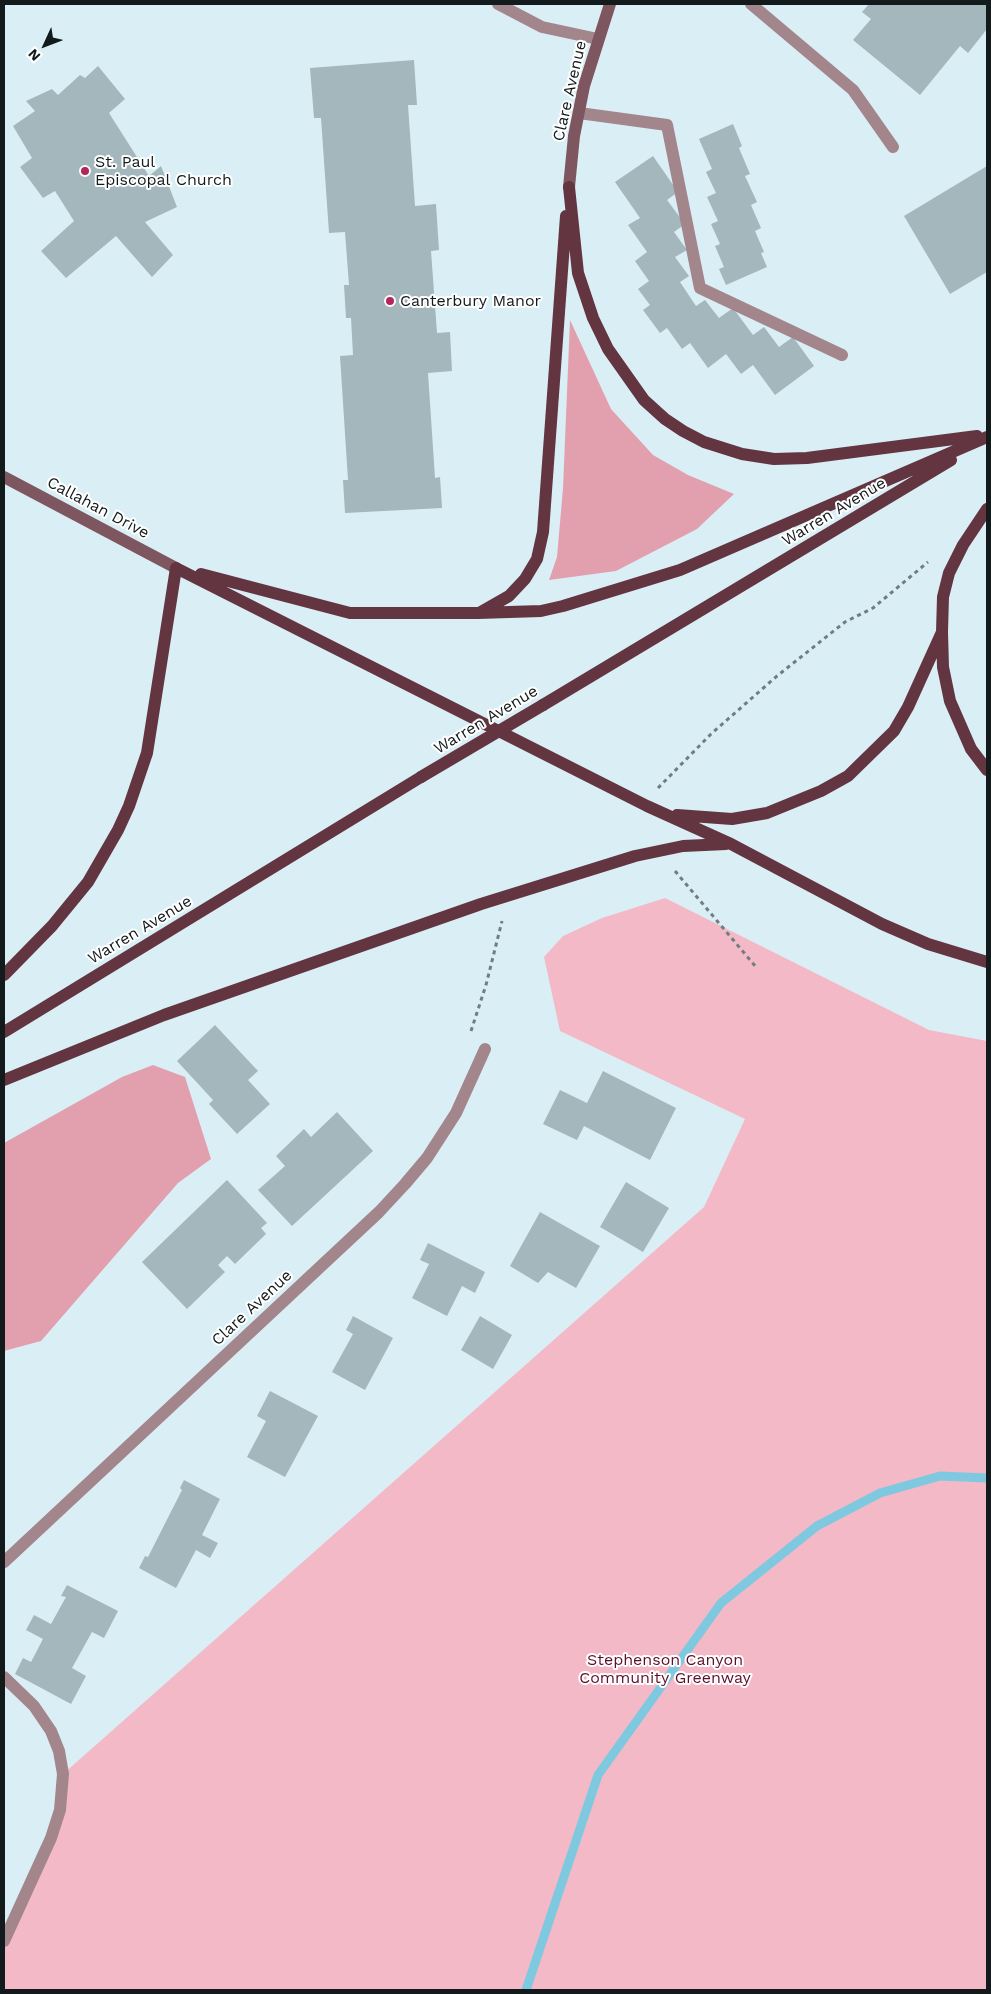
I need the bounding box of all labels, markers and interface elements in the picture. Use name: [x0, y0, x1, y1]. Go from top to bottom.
north arrow: [20, 20, 70, 70]
street label: Clare Avenue: [549, 39, 591, 143]
text: N: [25, 46, 43, 64]
place label: St. Paul Episcopal Church: [95, 152, 232, 190]
marker: St. Paul Episcopal Church: [79, 165, 91, 177]
place label: Canterbury Manor: [400, 291, 541, 311]
marker: Canterbury Manor: [384, 295, 396, 307]
street label: Callahan Drive: [44, 473, 152, 543]
street label: Warren Avenue: [779, 473, 889, 551]
street label: Warren Avenue: [431, 681, 541, 759]
street label: Warren Avenue: [85, 891, 195, 969]
street label: Clare Avenue: [208, 1266, 296, 1350]
park label: Stephenson Canyon Community Greenway: [579, 1650, 751, 1688]

